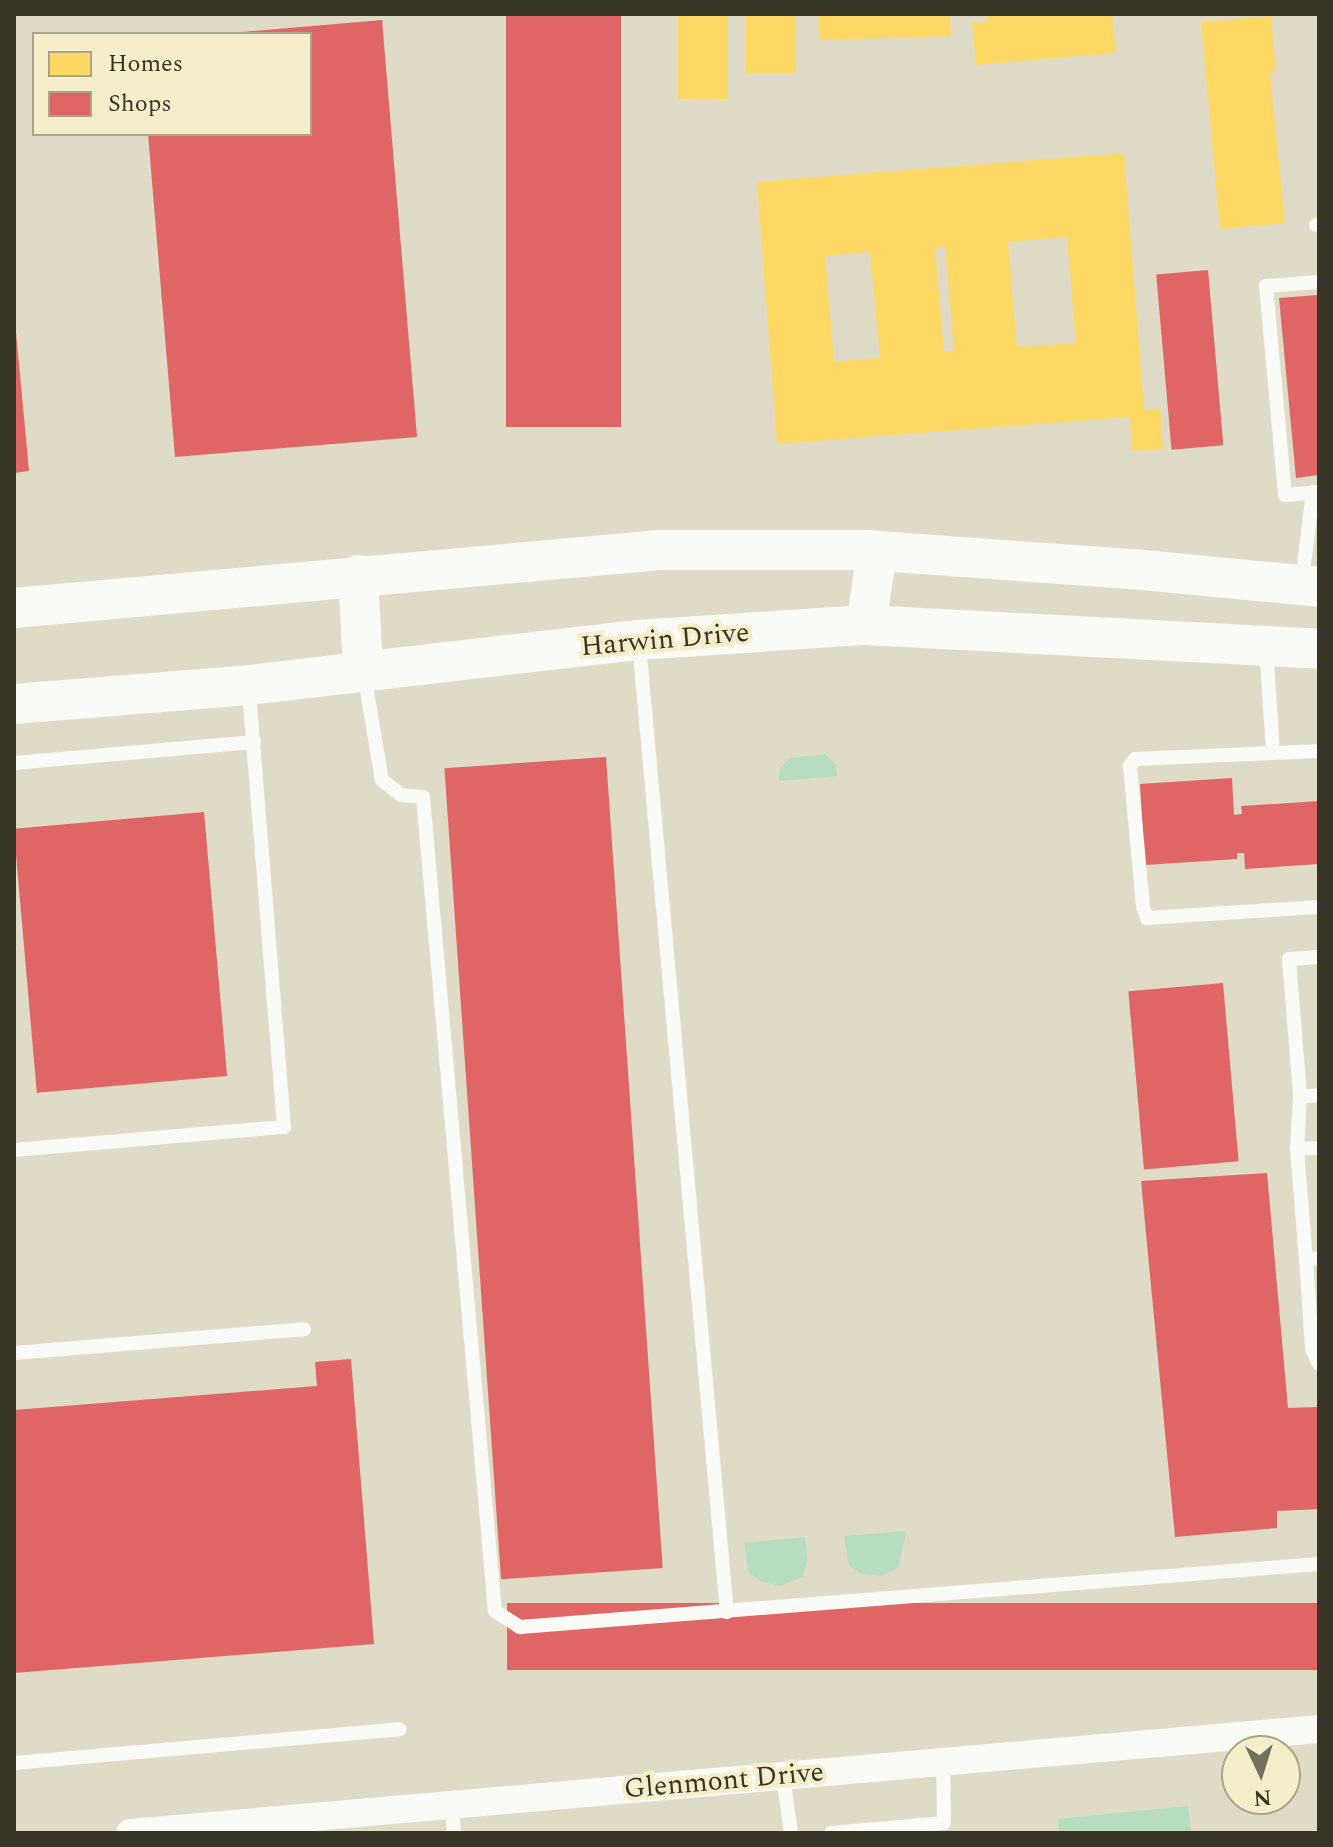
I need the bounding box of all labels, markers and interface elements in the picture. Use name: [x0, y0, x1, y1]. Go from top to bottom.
legend: [32, 32, 312, 136]
text: Homes: [108, 46, 183, 82]
text: Shops: [108, 86, 172, 122]
street label: Harwin Drive: [579, 616, 751, 664]
north arrow: [1221, 1735, 1301, 1815]
street label: Glenmont Drive: [623, 1756, 825, 1806]
text: N: [1252, 1780, 1273, 1815]

